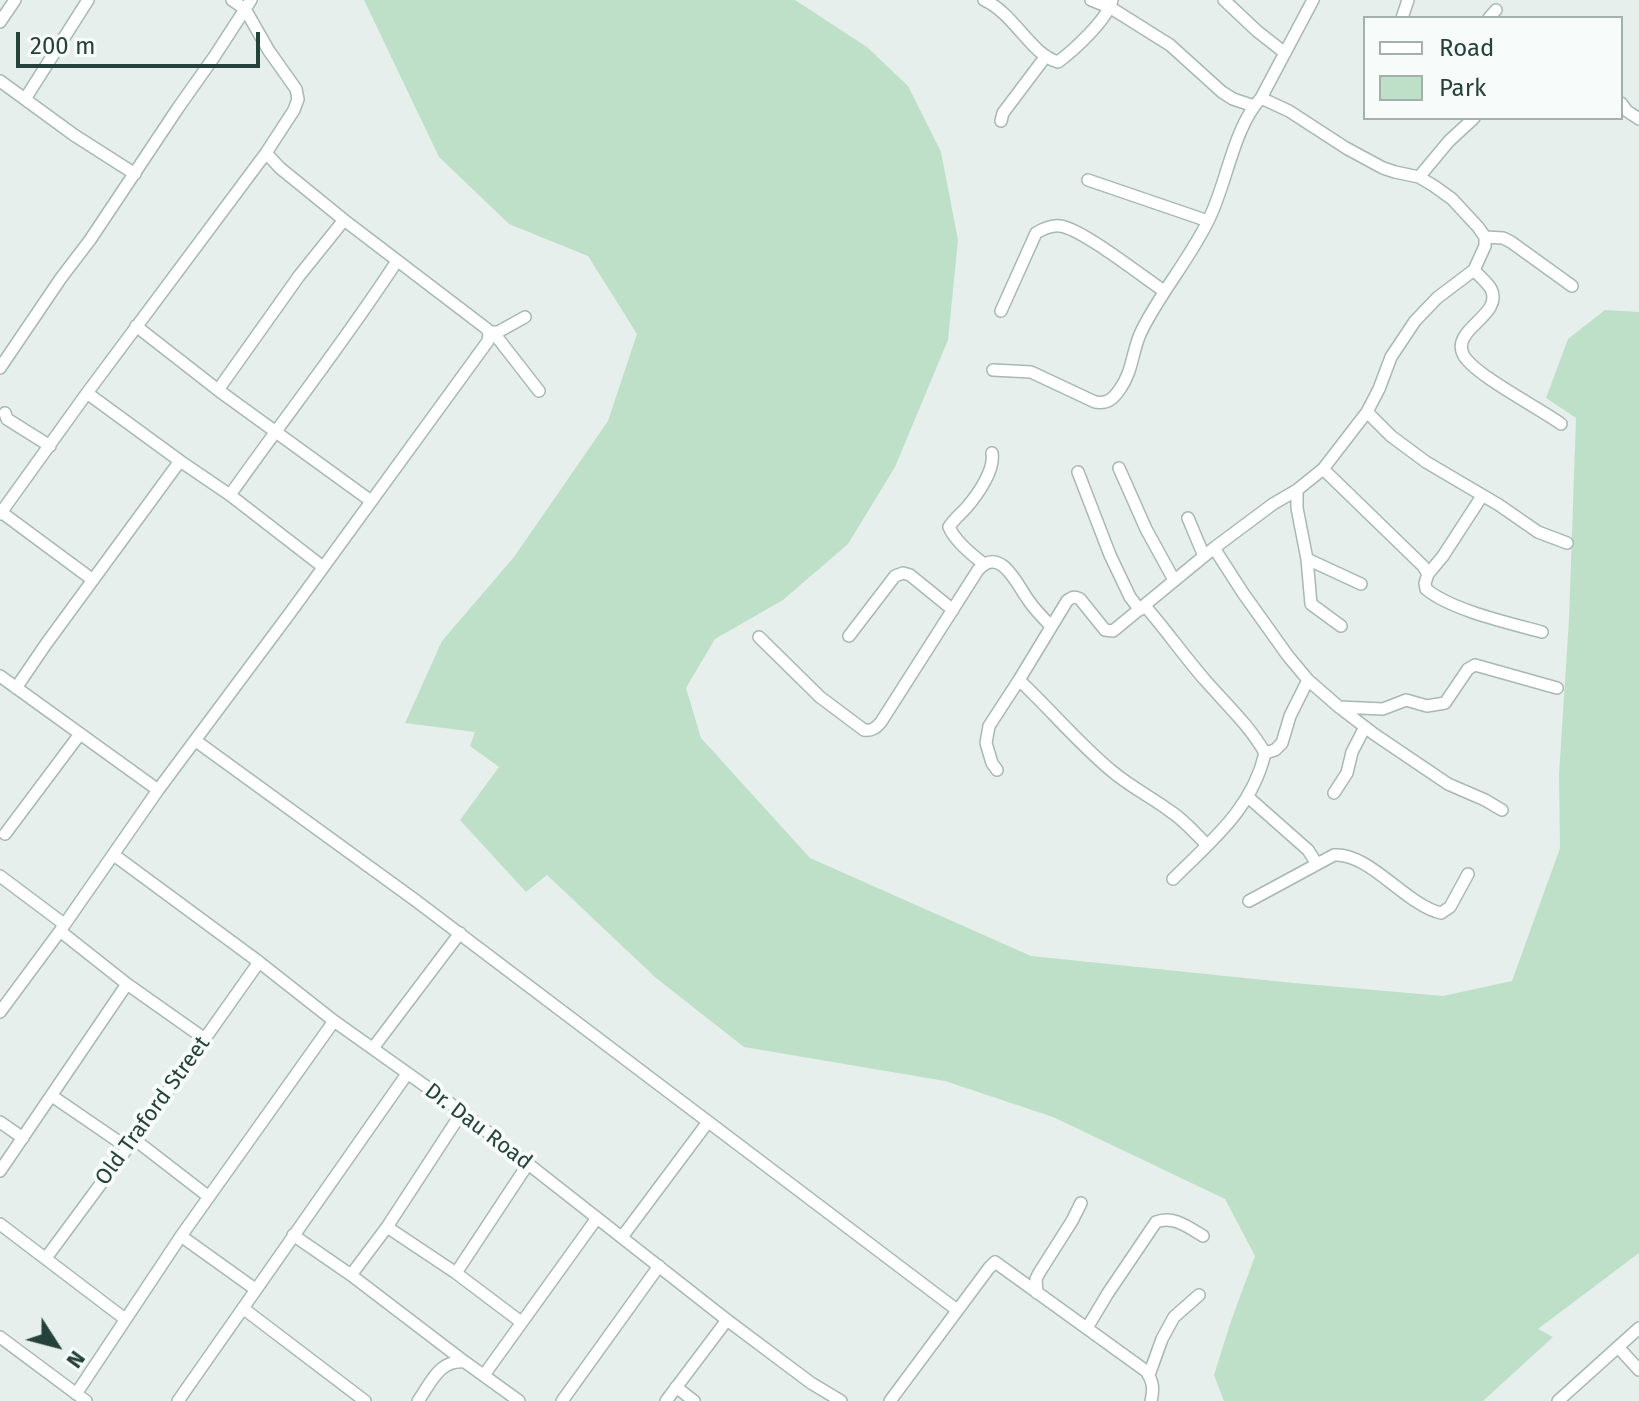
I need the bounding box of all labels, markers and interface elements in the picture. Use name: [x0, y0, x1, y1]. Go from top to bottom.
scale bar: [20, 16, 264, 66]
legend: [1363, 16, 1623, 120]
text: 200 m: [30, 32, 96, 60]
text: Road: [1439, 34, 1494, 62]
text: Park: [1439, 74, 1486, 102]
street label: Old Traford Street: [90, 1031, 216, 1191]
street label: Dr. Dau Road: [419, 1078, 537, 1176]
north arrow: [16, 1305, 96, 1385]
text: N: [61, 1346, 91, 1373]

